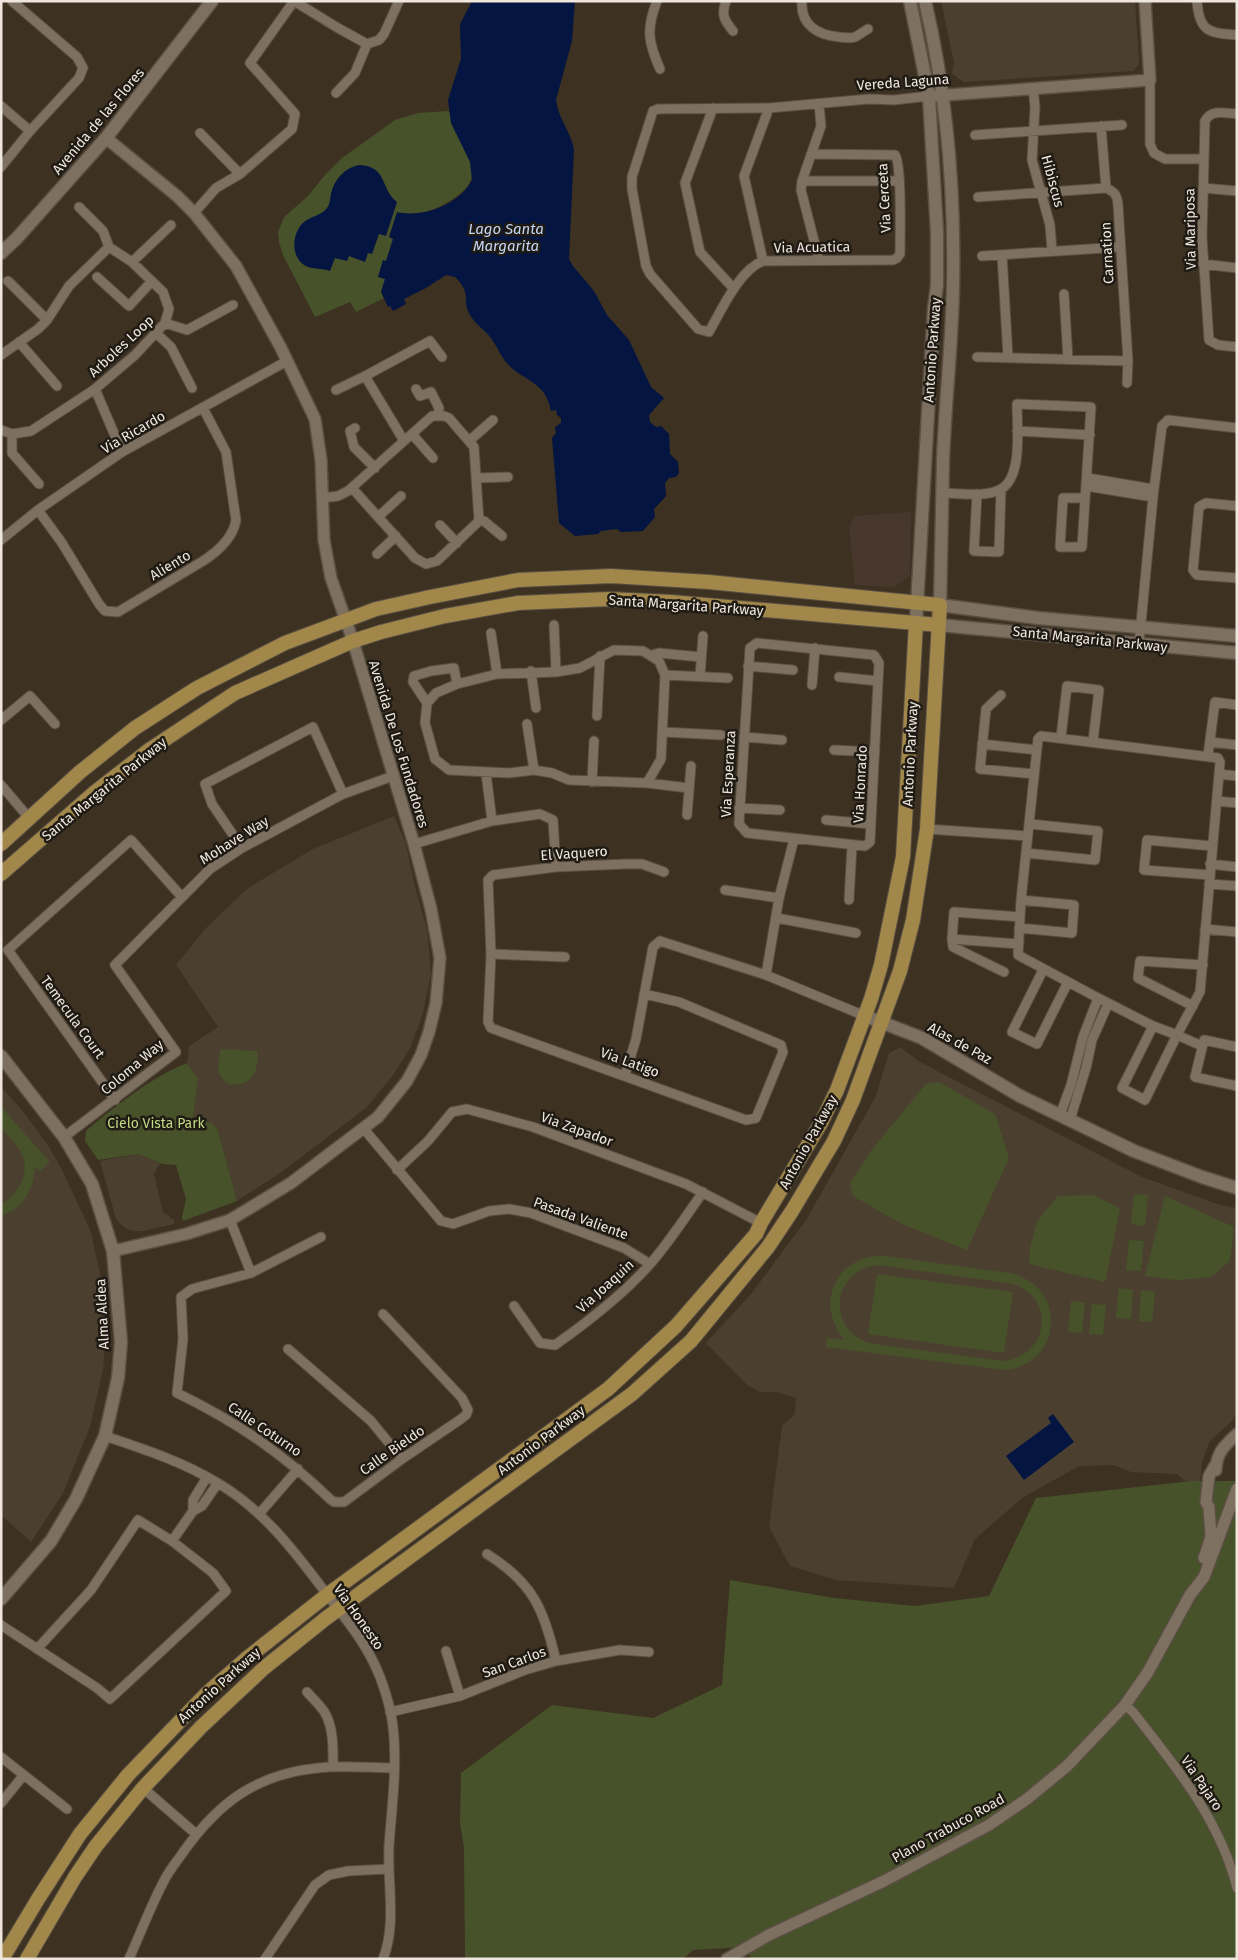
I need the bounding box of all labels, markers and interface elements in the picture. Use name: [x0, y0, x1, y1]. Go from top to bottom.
street label: Avenida de las Flores: [49, 64, 148, 178]
street label: Vereda Laguna: [856, 71, 950, 94]
street label: Hibiscus: [1037, 153, 1068, 210]
street label: Via Cerceta: [874, 163, 895, 233]
street label: Via Mariposa: [1181, 188, 1200, 270]
water label: Lago Santa Margarita: [468, 220, 544, 255]
street label: Carnation: [1097, 222, 1118, 284]
street label: Via Acuatica: [774, 238, 850, 257]
street label: Antonio Parkway: [920, 297, 945, 403]
street label: Arboles Loop: [85, 312, 158, 381]
street label: Via Ricardo: [98, 407, 168, 458]
street label: Aliento: [147, 547, 194, 584]
street label: Santa Margarita Parkway: [608, 592, 764, 619]
street label: Santa Margarita Parkway: [1012, 623, 1168, 656]
street label: Avenida De Los Fundadores: [365, 658, 432, 830]
street label: Antonio Parkway: [899, 701, 922, 807]
street label: Via Esperanza: [718, 730, 739, 818]
street label: Santa Margarita Parkway: [39, 734, 170, 845]
street label: Via Honrado: [850, 745, 871, 823]
street label: Mohave Way: [197, 812, 272, 868]
street label: El Vaquero: [540, 843, 608, 864]
street label: Temecula Court: [37, 973, 109, 1063]
street label: Alas de Paz: [925, 1019, 995, 1068]
street label: Coloma Way: [97, 1036, 167, 1099]
street label: Via Latigo: [598, 1044, 662, 1081]
street label: Antonio Parkway: [776, 1092, 841, 1192]
street label: Via Zapador: [538, 1109, 616, 1151]
park label: Cielo Vista Park: [107, 1115, 206, 1132]
street label: Pasada Valiente: [531, 1193, 631, 1243]
street label: Via Joaquin: [573, 1256, 638, 1317]
street label: Alma Aldea: [92, 1278, 113, 1350]
street label: Calle Coturno: [225, 1398, 305, 1460]
street label: Antonio Parkway: [494, 1402, 588, 1479]
street label: Calle Bieldo: [357, 1422, 428, 1479]
street label: Via Honesto: [330, 1581, 387, 1653]
street label: San Carlos: [480, 1643, 549, 1682]
street label: Antonio Parkway: [175, 1644, 264, 1727]
street label: Via Pajaro: [1177, 1753, 1226, 1814]
street label: Plano Trabuco Road: [889, 1790, 1008, 1866]

